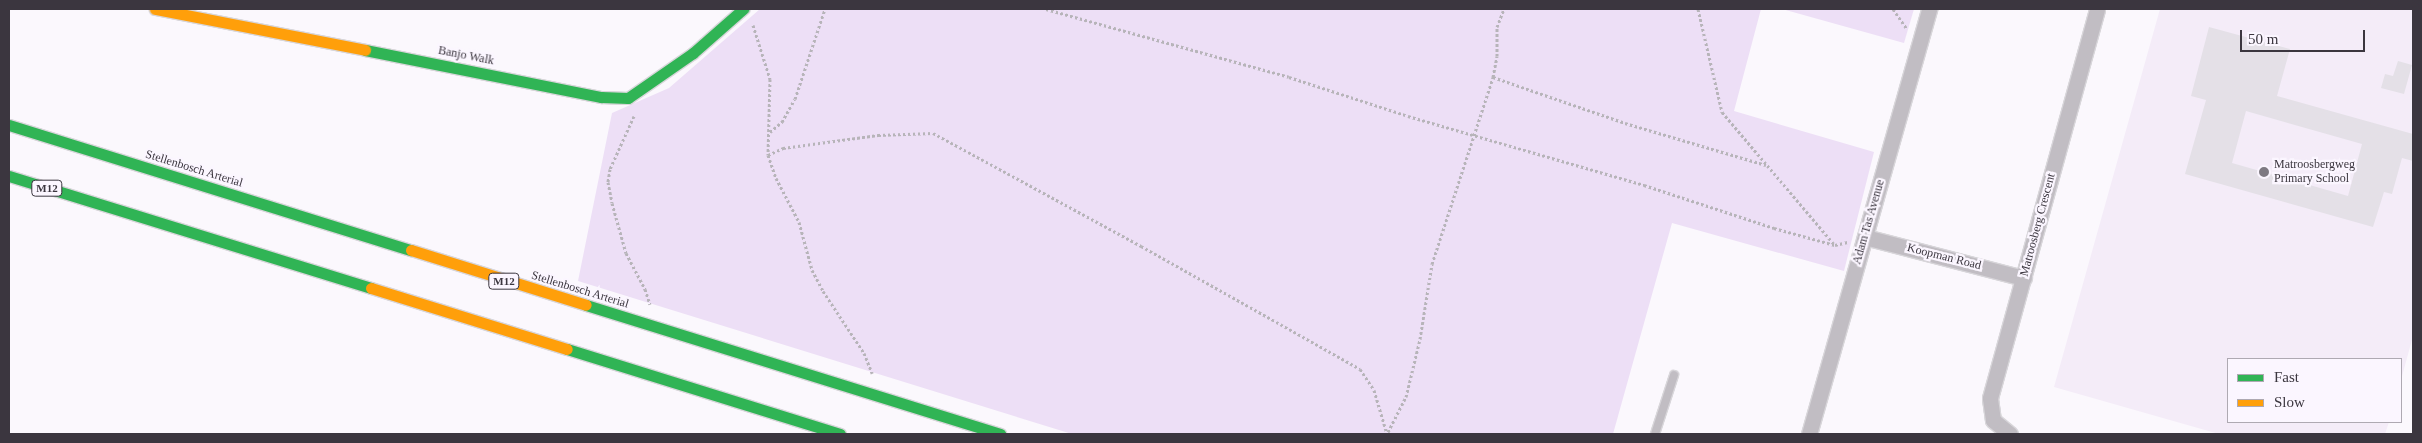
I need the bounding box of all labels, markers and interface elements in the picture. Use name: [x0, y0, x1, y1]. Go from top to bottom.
scale bar: [2242, 20, 2367, 52]
text: 50 m: [2248, 31, 2278, 47]
street label: Banjo Walk: [437, 44, 495, 68]
street label: Stellenbosch Arterial: [143, 147, 245, 191]
place label: Matroosbergweg Primary School: [2274, 158, 2355, 186]
marker: Matroosbergweg Primary School: [2258, 166, 2270, 178]
street label: Matroosberg Crescent: [2017, 172, 2059, 278]
street label: Adam Tas Avenue: [1850, 178, 1888, 266]
road number: M12: [31, 180, 63, 197]
street label: Koopman Road: [1906, 241, 1982, 273]
street label: Stellenbosch Arterial: [529, 268, 631, 312]
road number: M12: [488, 272, 520, 290]
legend: [2227, 358, 2402, 423]
text: Fast: [2274, 369, 2299, 385]
text: Slow: [2274, 394, 2305, 410]

